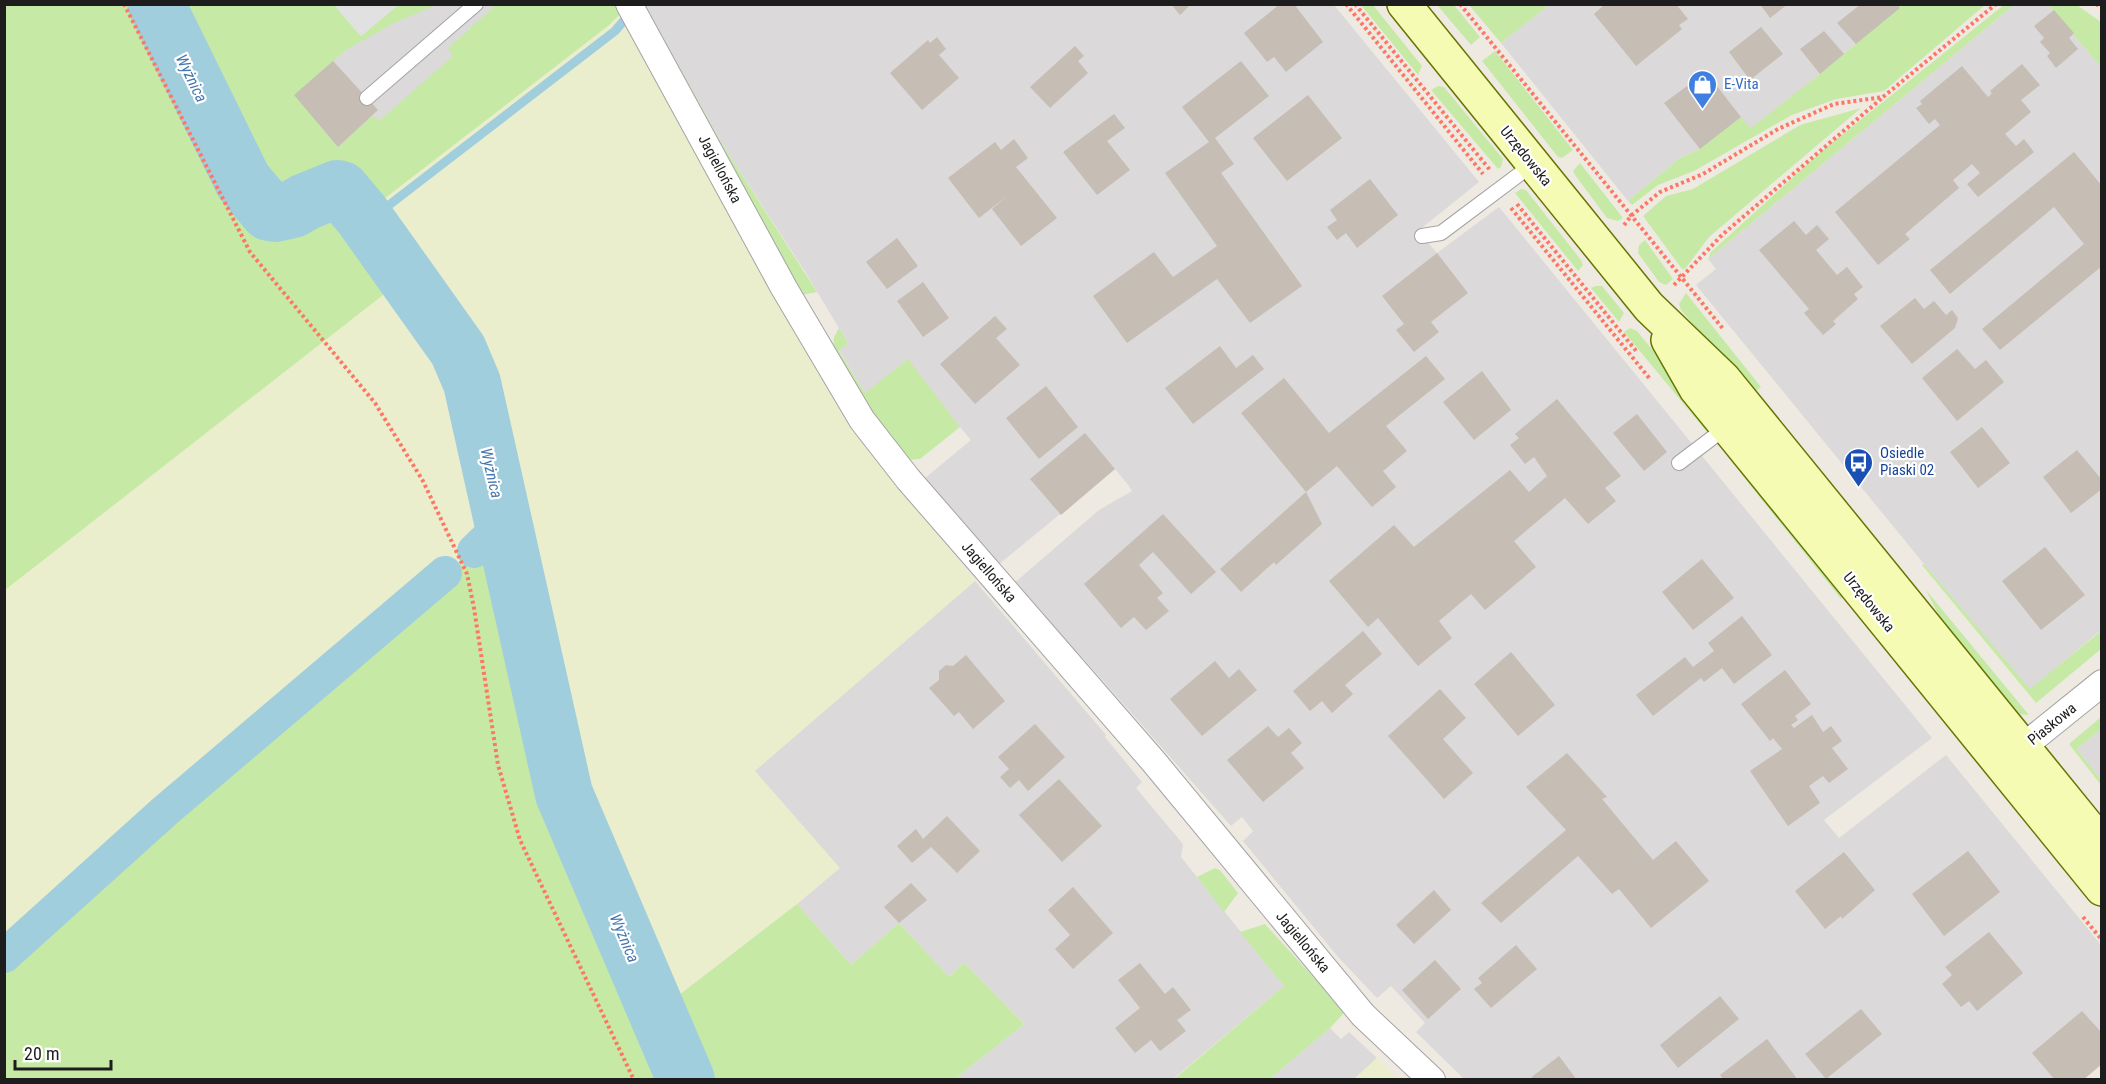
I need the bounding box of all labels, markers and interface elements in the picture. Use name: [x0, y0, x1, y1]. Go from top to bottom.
water label: Wyżnica: [172, 51, 211, 105]
shop icon: E-Vita: [1687, 68, 1719, 110]
place label: E-Vita: [1724, 75, 1759, 93]
street label: Urzędowska: [1496, 122, 1556, 190]
street label: Jagiellońska: [694, 132, 746, 206]
place label: Osiedle Piaski 02: [1880, 444, 1934, 479]
water label: Wyżnica: [477, 446, 506, 500]
bus stop icon: Osiedle Piaski 02: [1843, 446, 1875, 488]
street label: Jagiellońska: [958, 538, 1020, 606]
street label: Urzędowska: [1839, 568, 1899, 636]
street label: Piaskowa: [2024, 699, 2080, 749]
street label: Jagiellońska: [1272, 908, 1334, 976]
water label: Wyżnica: [606, 911, 643, 965]
scale bar: [15, 1033, 111, 1071]
text: 20 m: [24, 1043, 59, 1064]

